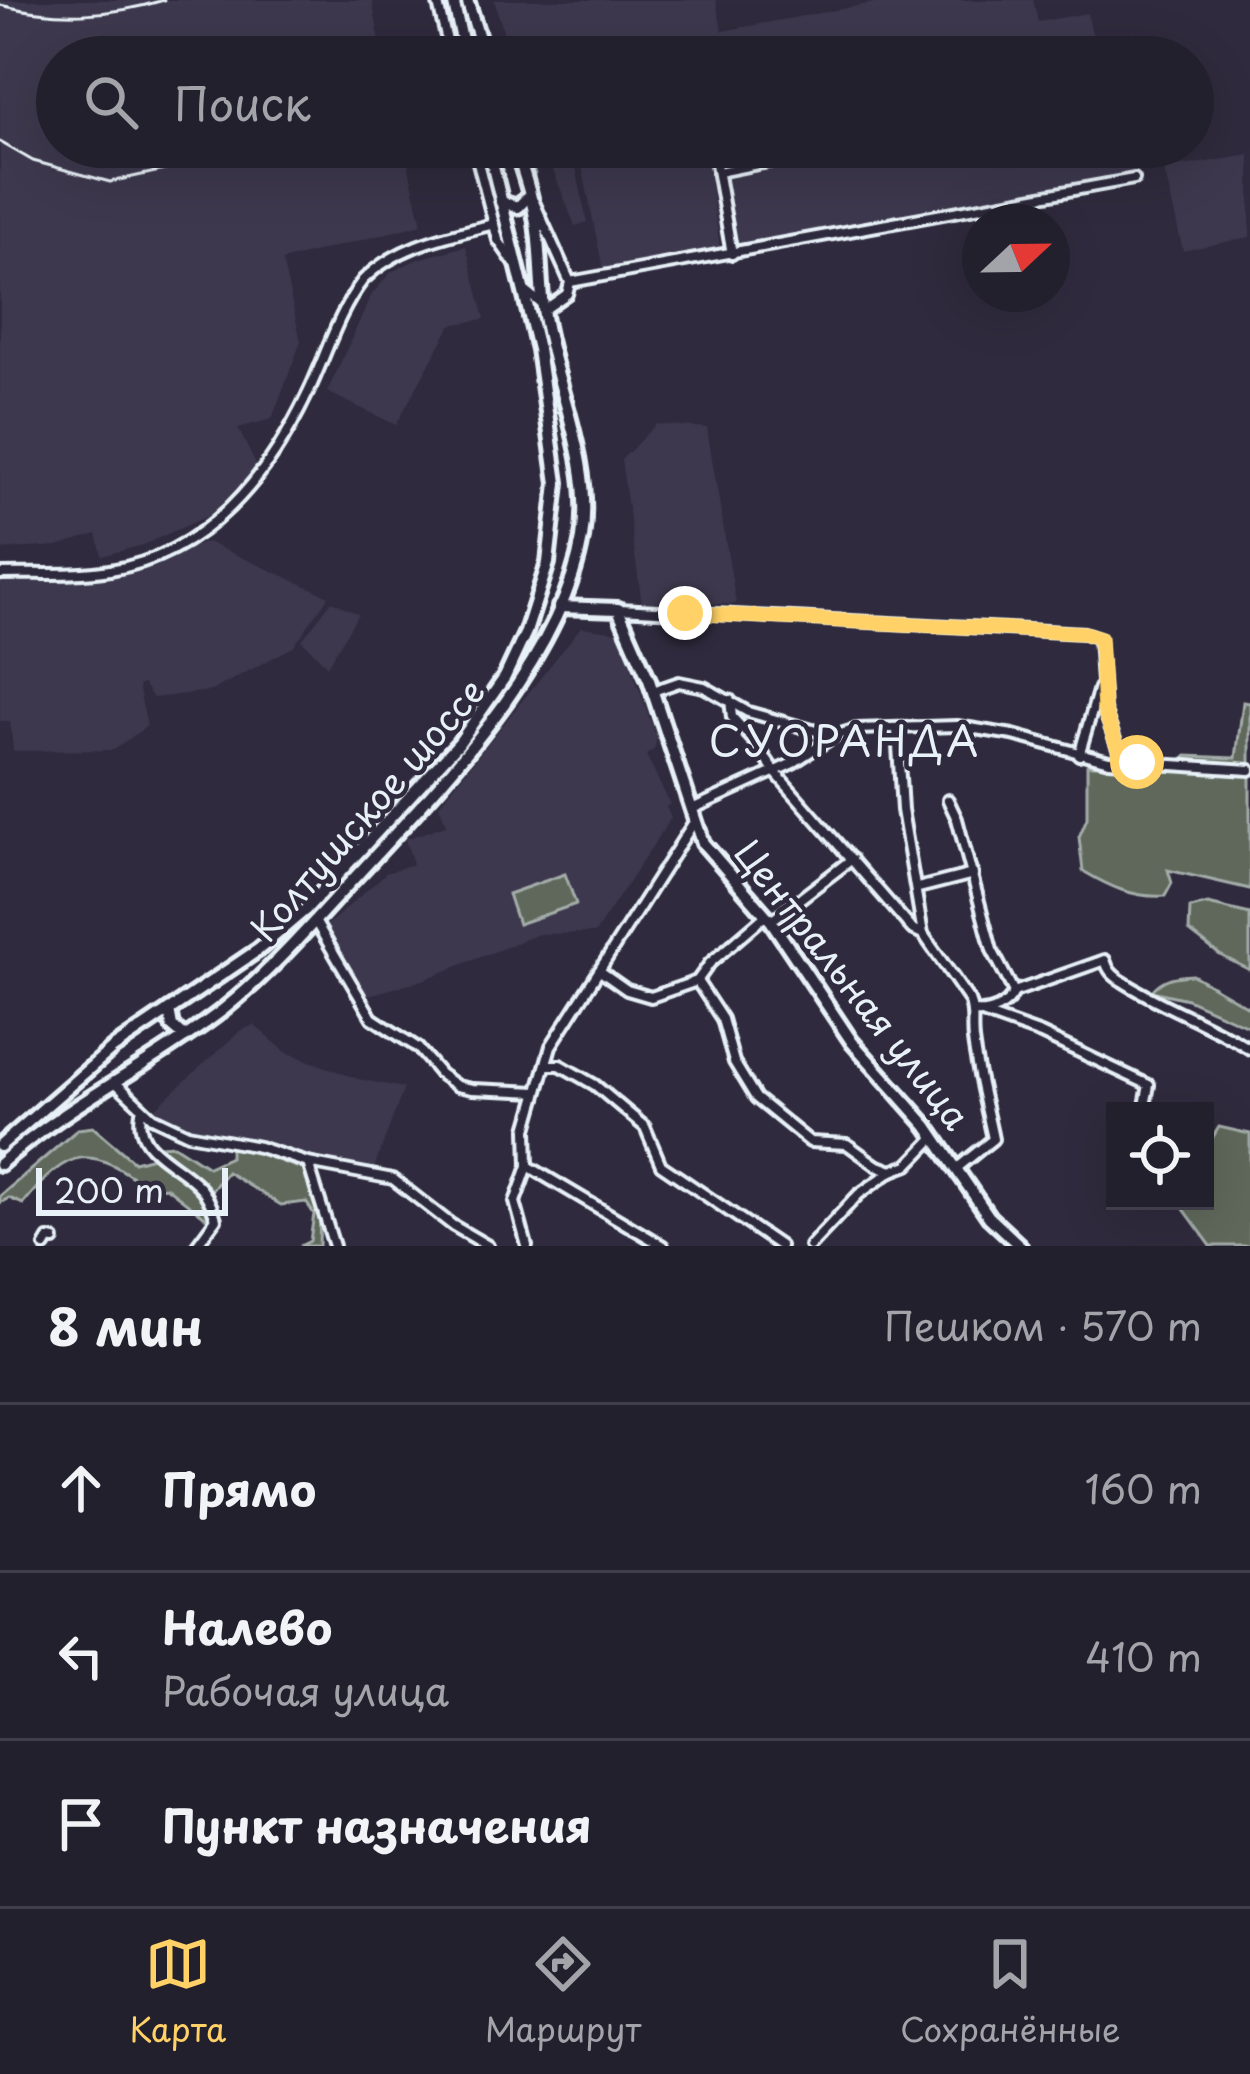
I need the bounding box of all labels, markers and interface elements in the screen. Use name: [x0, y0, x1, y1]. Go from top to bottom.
search box: [36, 36, 1214, 168]
text: Поиск: [174, 68, 311, 136]
icon: search: [78, 69, 144, 135]
north arrow: [962, 204, 1070, 312]
route end: [658, 586, 712, 640]
street label: Колтушское шоссе: [237, 665, 496, 952]
district label: СУОРАНДА: [709, 708, 981, 771]
route start: [1110, 735, 1164, 789]
street label: Центральная улица: [723, 827, 984, 1141]
map controls: [1106, 1102, 1214, 1210]
button: locate: [1106, 1102, 1214, 1210]
scale bar: [36, 1162, 228, 1215]
text: 200 m: [54, 1164, 164, 1214]
text: 8 мин: [48, 1286, 203, 1363]
text: Пешком · 570 m: [884, 1295, 1202, 1354]
text: Прямо: [162, 1454, 316, 1522]
icon: ahead: [48, 1455, 114, 1521]
text: 160 m: [1085, 1458, 1202, 1517]
text: Налево: [162, 1592, 332, 1660]
icon: left: [48, 1623, 114, 1689]
text: 410 m: [1085, 1626, 1202, 1685]
text: Рабочая улица: [162, 1660, 449, 1719]
text: Пункт назначения: [162, 1790, 592, 1858]
icon: arrive: [48, 1791, 114, 1857]
tab: Карта: [129, 1931, 226, 2053]
tab: Маршрут: [485, 1931, 641, 2053]
tab: Сохранённые: [900, 1931, 1121, 2053]

